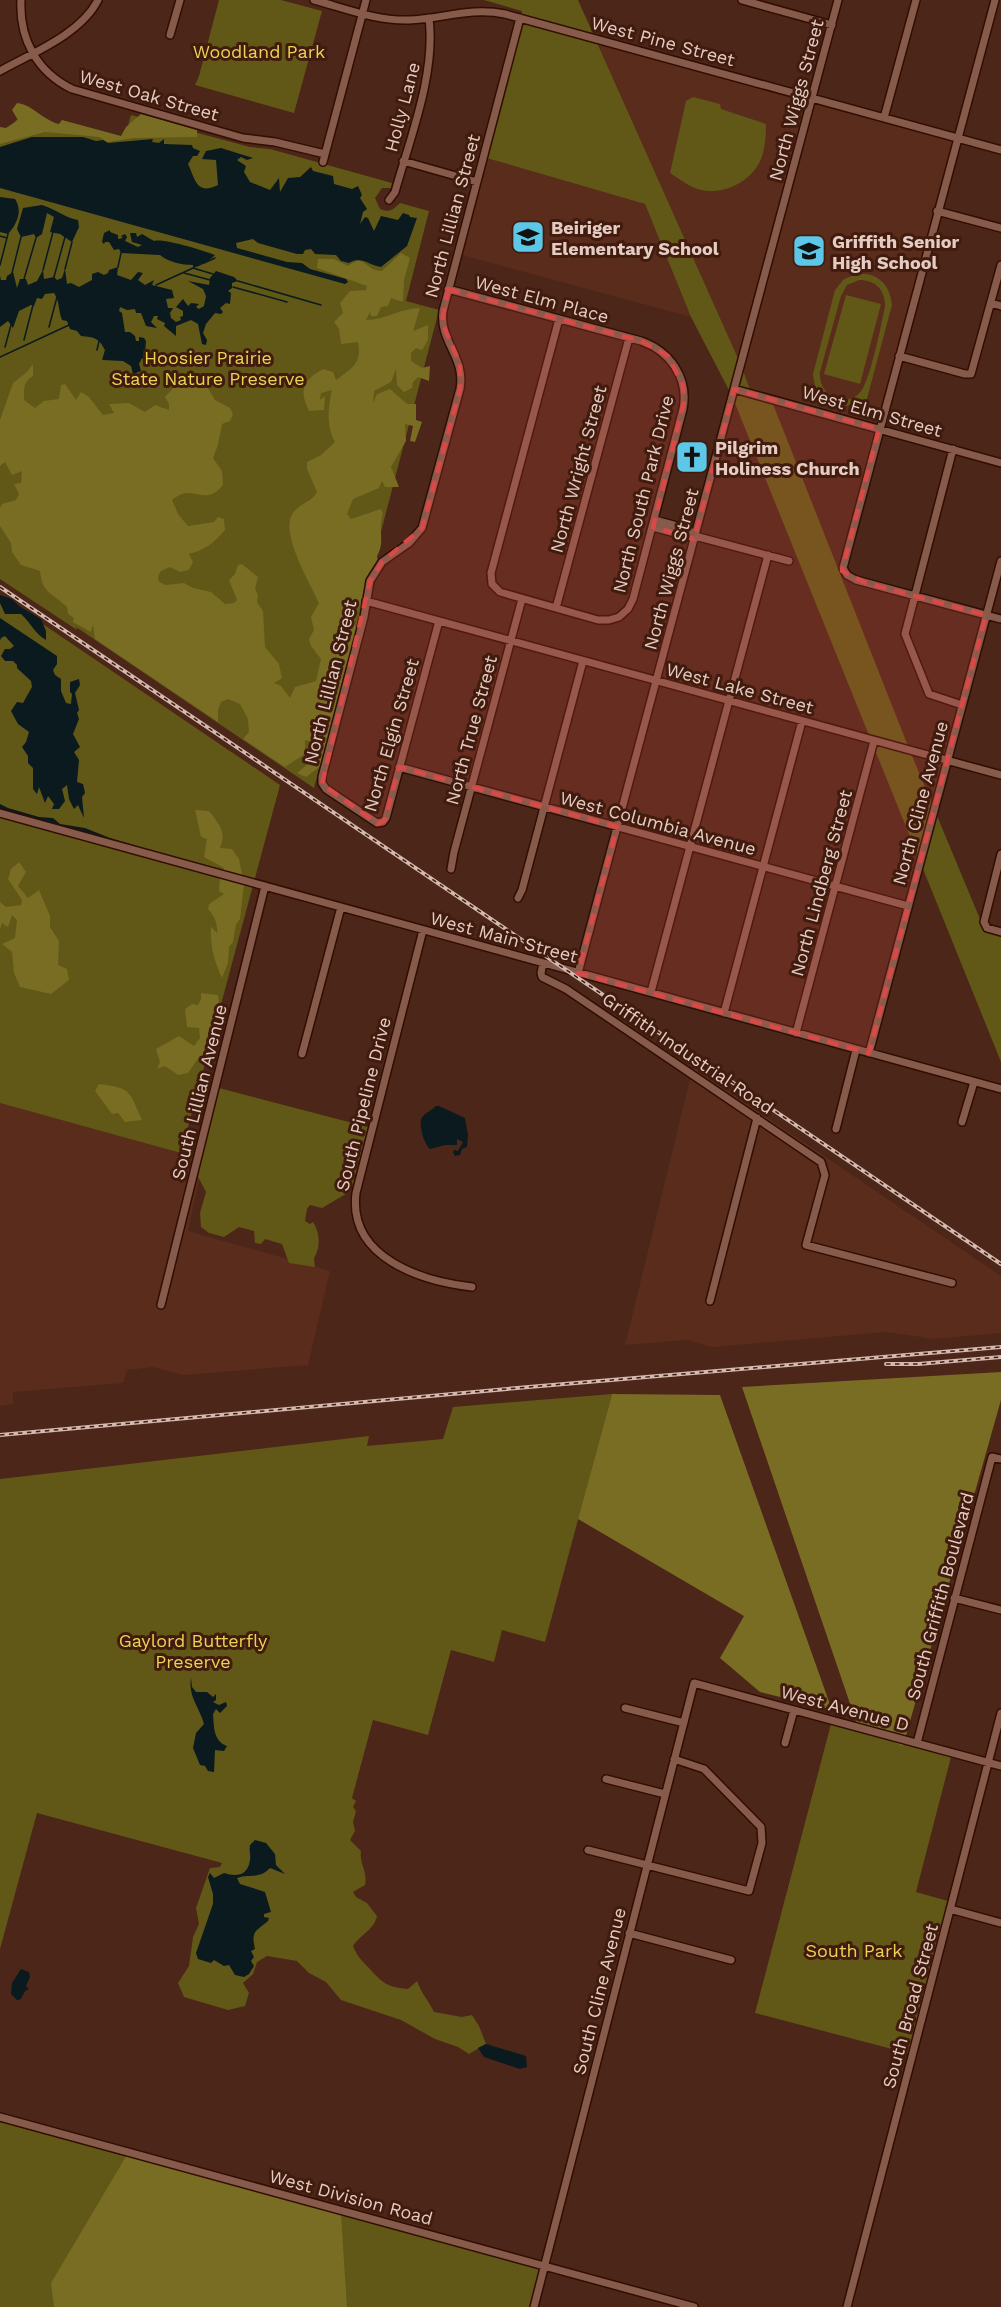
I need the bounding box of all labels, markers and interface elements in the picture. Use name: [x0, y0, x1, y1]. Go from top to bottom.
street label: West Pine Street: [589, 12, 738, 70]
street label: North Wiggs Street: [764, 17, 828, 183]
park label: Woodland Park: [193, 41, 325, 62]
street label: Holly Lane: [380, 60, 424, 154]
street label: West Oak Street: [77, 65, 222, 125]
street label: North Lillian Street: [420, 131, 484, 300]
place label: Beiriger Elementary School: [551, 217, 719, 259]
school or university icon: Beiriger Elementary School: [510, 219, 546, 255]
place label: Griffith Senior High School: [832, 231, 960, 273]
school or university icon: Griffith Senior High School: [791, 233, 827, 269]
street label: West Elm Place: [473, 271, 611, 327]
park label: Hoosier Prairie State Nature Preserve: [111, 347, 305, 389]
street label: West Elm Street: [800, 381, 945, 441]
street label: North Wright Street: [546, 383, 611, 555]
street label: North South Park Drive: [608, 393, 678, 595]
place label: Pilgrim Holiness Church: [715, 437, 860, 479]
church icon: Pilgrim Holiness Church: [674, 439, 710, 475]
street label: North Wiggs Street: [639, 486, 703, 652]
street label: North Lillian Street: [299, 597, 361, 766]
street label: North True Street: [441, 653, 501, 807]
street label: North Elgin Street: [359, 656, 423, 814]
street label: West Lake Street: [664, 658, 816, 718]
street label: North Cline Avenue: [888, 719, 952, 887]
street label: West Columbia Avenue: [558, 787, 758, 859]
street label: North Lindberg Street: [786, 787, 856, 978]
street label: West Main Street: [428, 907, 581, 967]
street label: Griffith Industrial Road: [598, 988, 778, 1118]
street label: South Lillian Avenue: [167, 1002, 231, 1182]
street label: South Pipeline Drive: [331, 1015, 395, 1193]
street label: South Griffith Boulevard: [902, 1490, 978, 1702]
park label: Gaylord Butterfly Preserve: [119, 1630, 268, 1672]
street label: West Avenue D: [778, 1681, 912, 1735]
street label: South Cline Avenue: [568, 1905, 630, 2077]
street label: South Broad Street: [878, 1921, 942, 2091]
park label: South Park: [806, 1940, 902, 1961]
street label: West Division Road: [267, 2165, 435, 2229]

